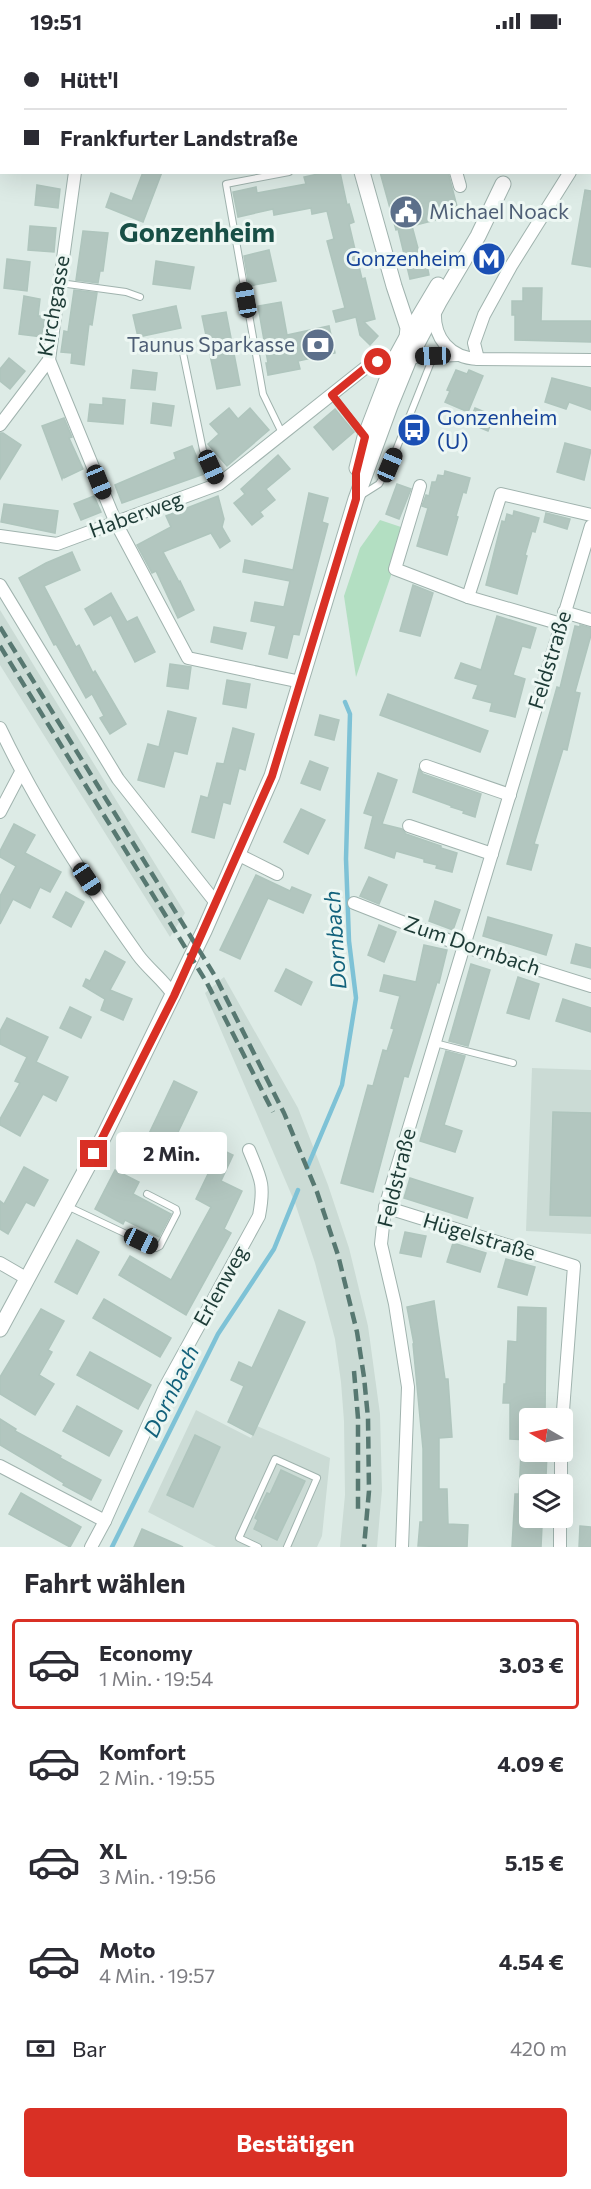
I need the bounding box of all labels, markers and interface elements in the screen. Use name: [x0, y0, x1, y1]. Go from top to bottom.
text: 19:51: [30, 8, 82, 35]
text: Hütt'l: [60, 66, 119, 93]
text: Frankfurter Landstraße: [60, 124, 298, 151]
public building icon: Michael Noack: [388, 194, 424, 230]
place label: Michael Noack: [429, 198, 569, 223]
district label: Gonzenheim: [119, 215, 275, 248]
metro station icon: Gonzenheim: [471, 241, 507, 277]
place label: Gonzenheim: [346, 245, 466, 270]
street label: Kirchgasse: [31, 253, 74, 358]
car: [234, 281, 258, 319]
bank icon: Taunus Sparkasse: [300, 327, 336, 363]
place label: Taunus Sparkasse: [127, 331, 295, 356]
car: [415, 346, 451, 366]
route start: [364, 348, 391, 375]
place label: Gonzenheim (U): [437, 404, 557, 453]
bus stop icon: Gonzenheim (U): [396, 412, 432, 448]
car: [375, 445, 405, 485]
car: [195, 447, 227, 487]
car: [84, 462, 114, 502]
street label: Haberweg: [85, 485, 186, 542]
street label: Feldstraße: [522, 608, 575, 712]
car: [69, 859, 105, 899]
water label: Dornbach: [318, 890, 351, 990]
street label: Zum Dornbach: [401, 910, 544, 980]
street label: Feldstraße: [371, 1126, 420, 1230]
callout: 2 Min.: [115, 1133, 226, 1175]
route end: [80, 1140, 107, 1167]
text: 2 Min.: [143, 1141, 200, 1165]
street label: Hügelstraße: [420, 1207, 539, 1264]
car: [121, 1225, 161, 1257]
street label: Erlenweg: [187, 1241, 252, 1330]
water label: Dornbach: [137, 1340, 204, 1441]
north arrow: [519, 1408, 573, 1462]
map controls: [519, 1408, 573, 1528]
button: layers: [519, 1474, 573, 1528]
text: Fahrt wählen: [24, 1566, 186, 1599]
icon: car: [27, 1637, 81, 1691]
text: Economy: [99, 1639, 193, 1666]
text: 3.03 €: [499, 1651, 564, 1678]
text: 1 Min. · 19:54: [99, 1666, 213, 1690]
icon: car: [27, 1736, 81, 1790]
text: Komfort: [99, 1738, 186, 1765]
text: 4.09 €: [497, 1750, 564, 1777]
text: 2 Min. · 19:55: [99, 1765, 215, 1789]
icon: car: [27, 1835, 81, 1889]
text: XL: [99, 1837, 127, 1864]
text: 5.15 €: [505, 1849, 564, 1876]
text: 3 Min. · 19:56: [99, 1864, 216, 1888]
icon: car: [27, 1934, 81, 1988]
text: Moto: [99, 1936, 155, 1963]
text: 4.54 €: [499, 1948, 564, 1975]
text: 4 Min. · 19:57: [99, 1963, 215, 1987]
icon: cash: [24, 2032, 57, 2065]
text: Bar: [72, 2035, 107, 2062]
text: 420 m: [510, 2036, 567, 2060]
button: Bestätigen: [24, 2108, 567, 2177]

